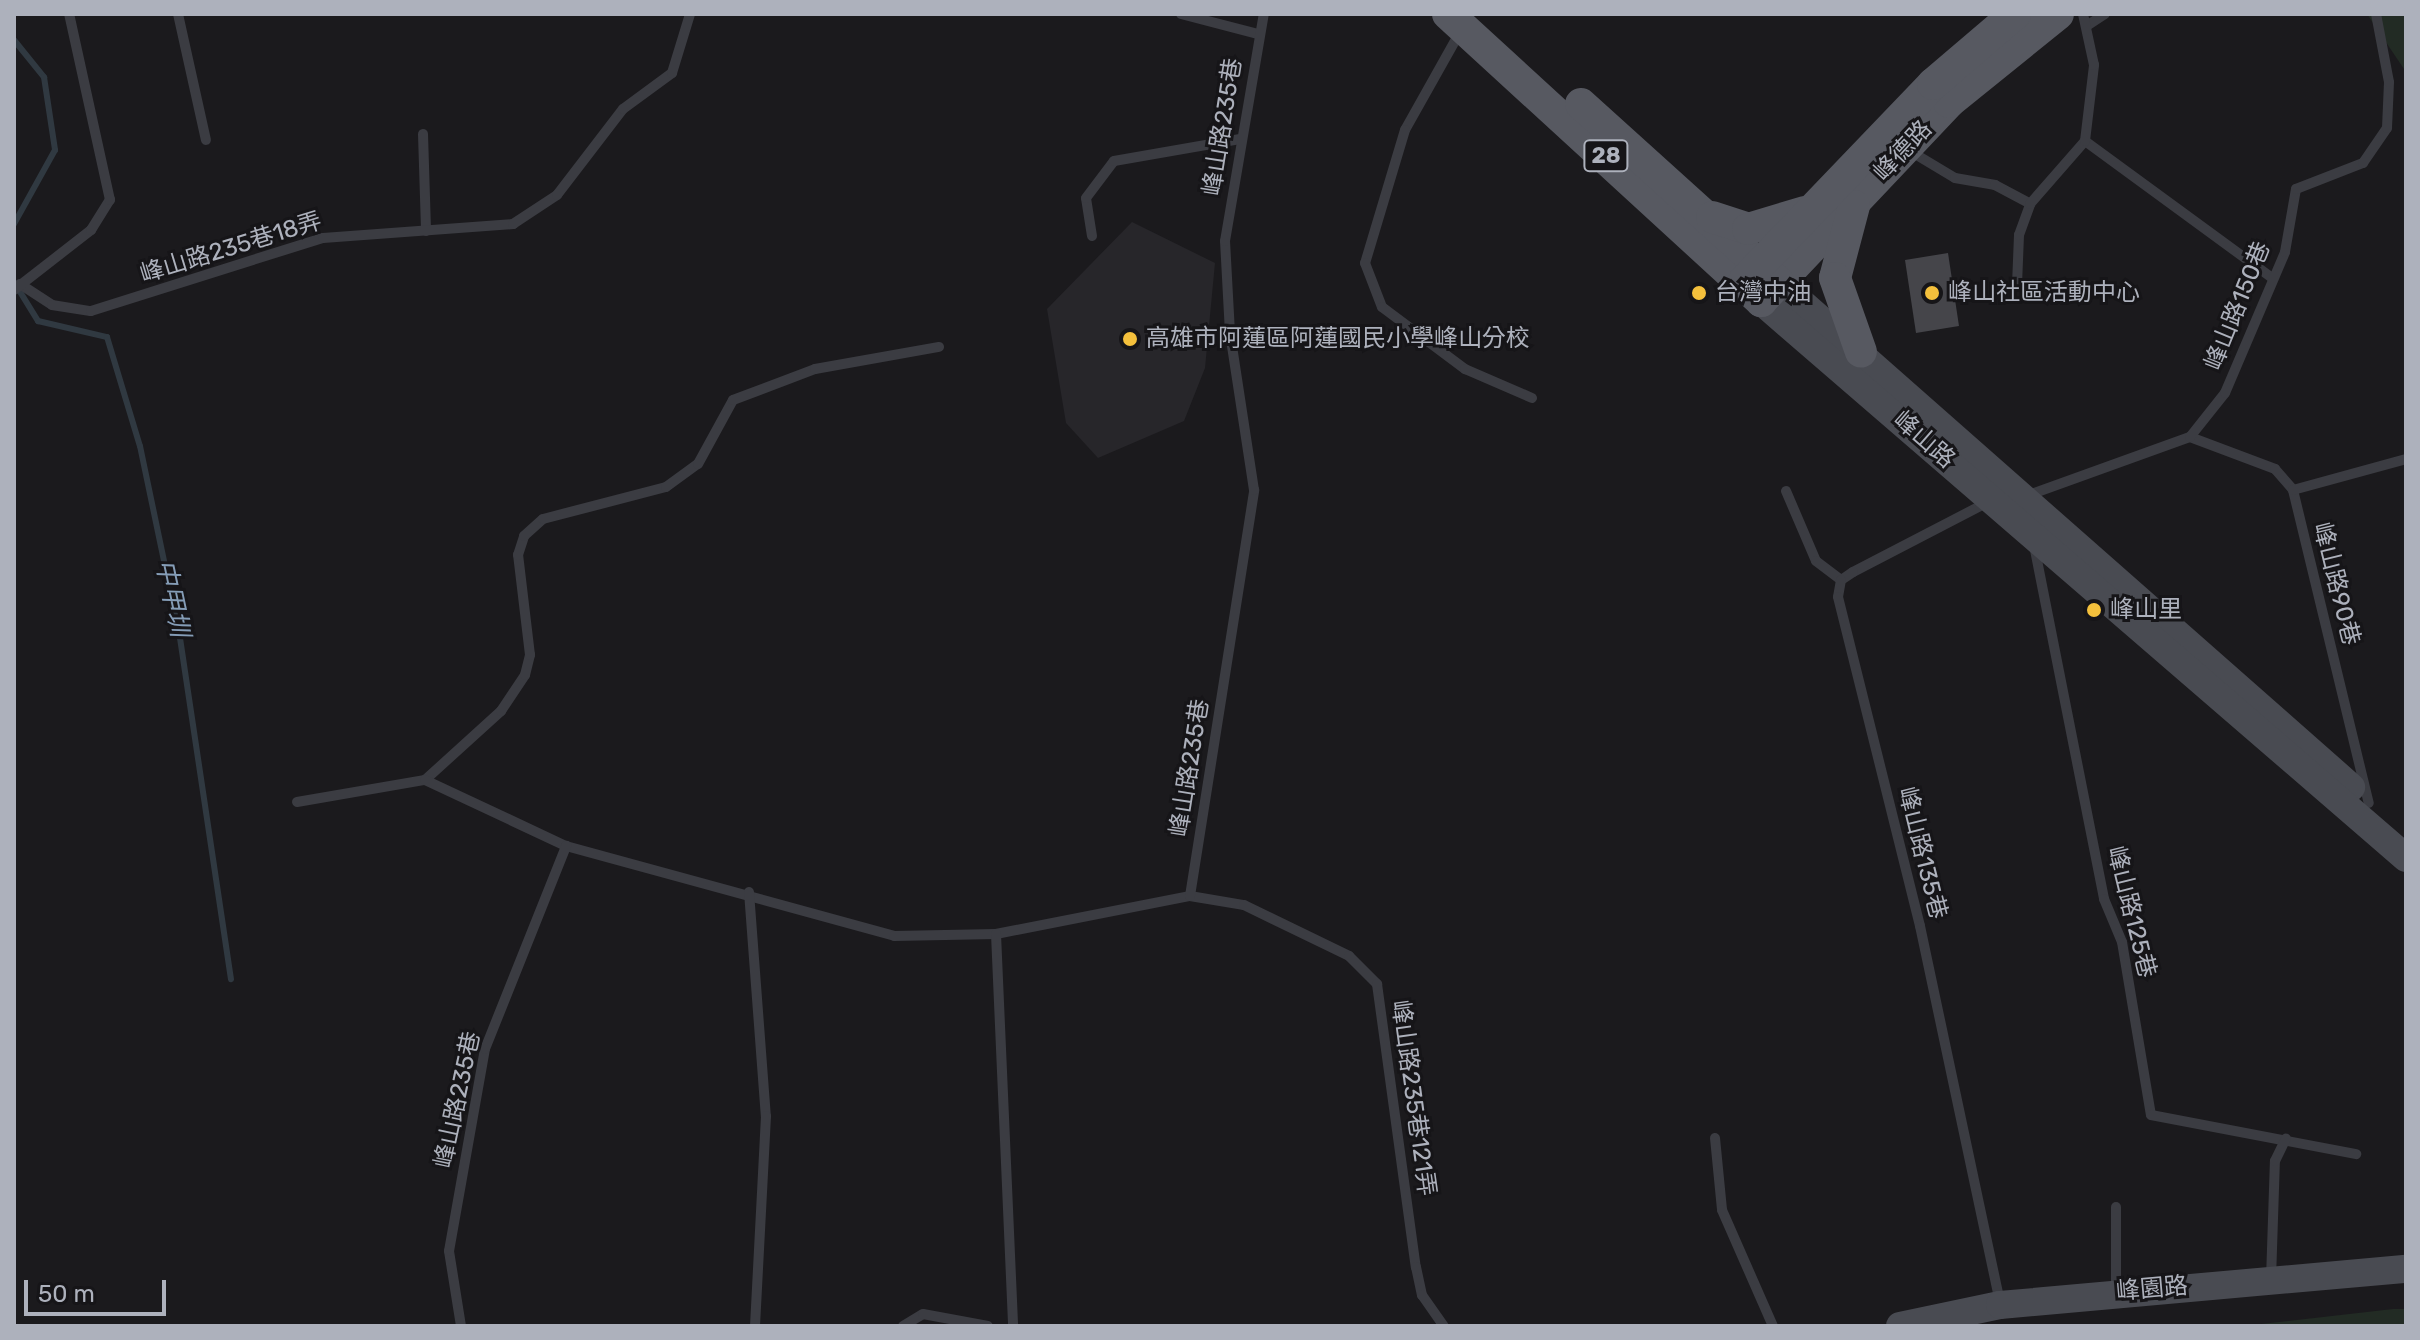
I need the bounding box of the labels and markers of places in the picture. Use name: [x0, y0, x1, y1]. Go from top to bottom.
place label: 台灣中油: [1715, 279, 1811, 307]
place label: 峰山社區活動中心: [1948, 279, 2140, 307]
marker: 台灣中油: [1690, 284, 1708, 302]
marker: 峰山社區活動中心: [1923, 284, 1941, 302]
place label: 高雄市阿蓮區阿蓮國民小學峰山分校: [1146, 325, 1530, 353]
marker: 高雄市阿蓮區阿蓮國民小學峰山分校: [1121, 330, 1139, 348]
place label: 峰山里: [2110, 596, 2182, 624]
marker: 峰山里: [2085, 601, 2103, 619]

